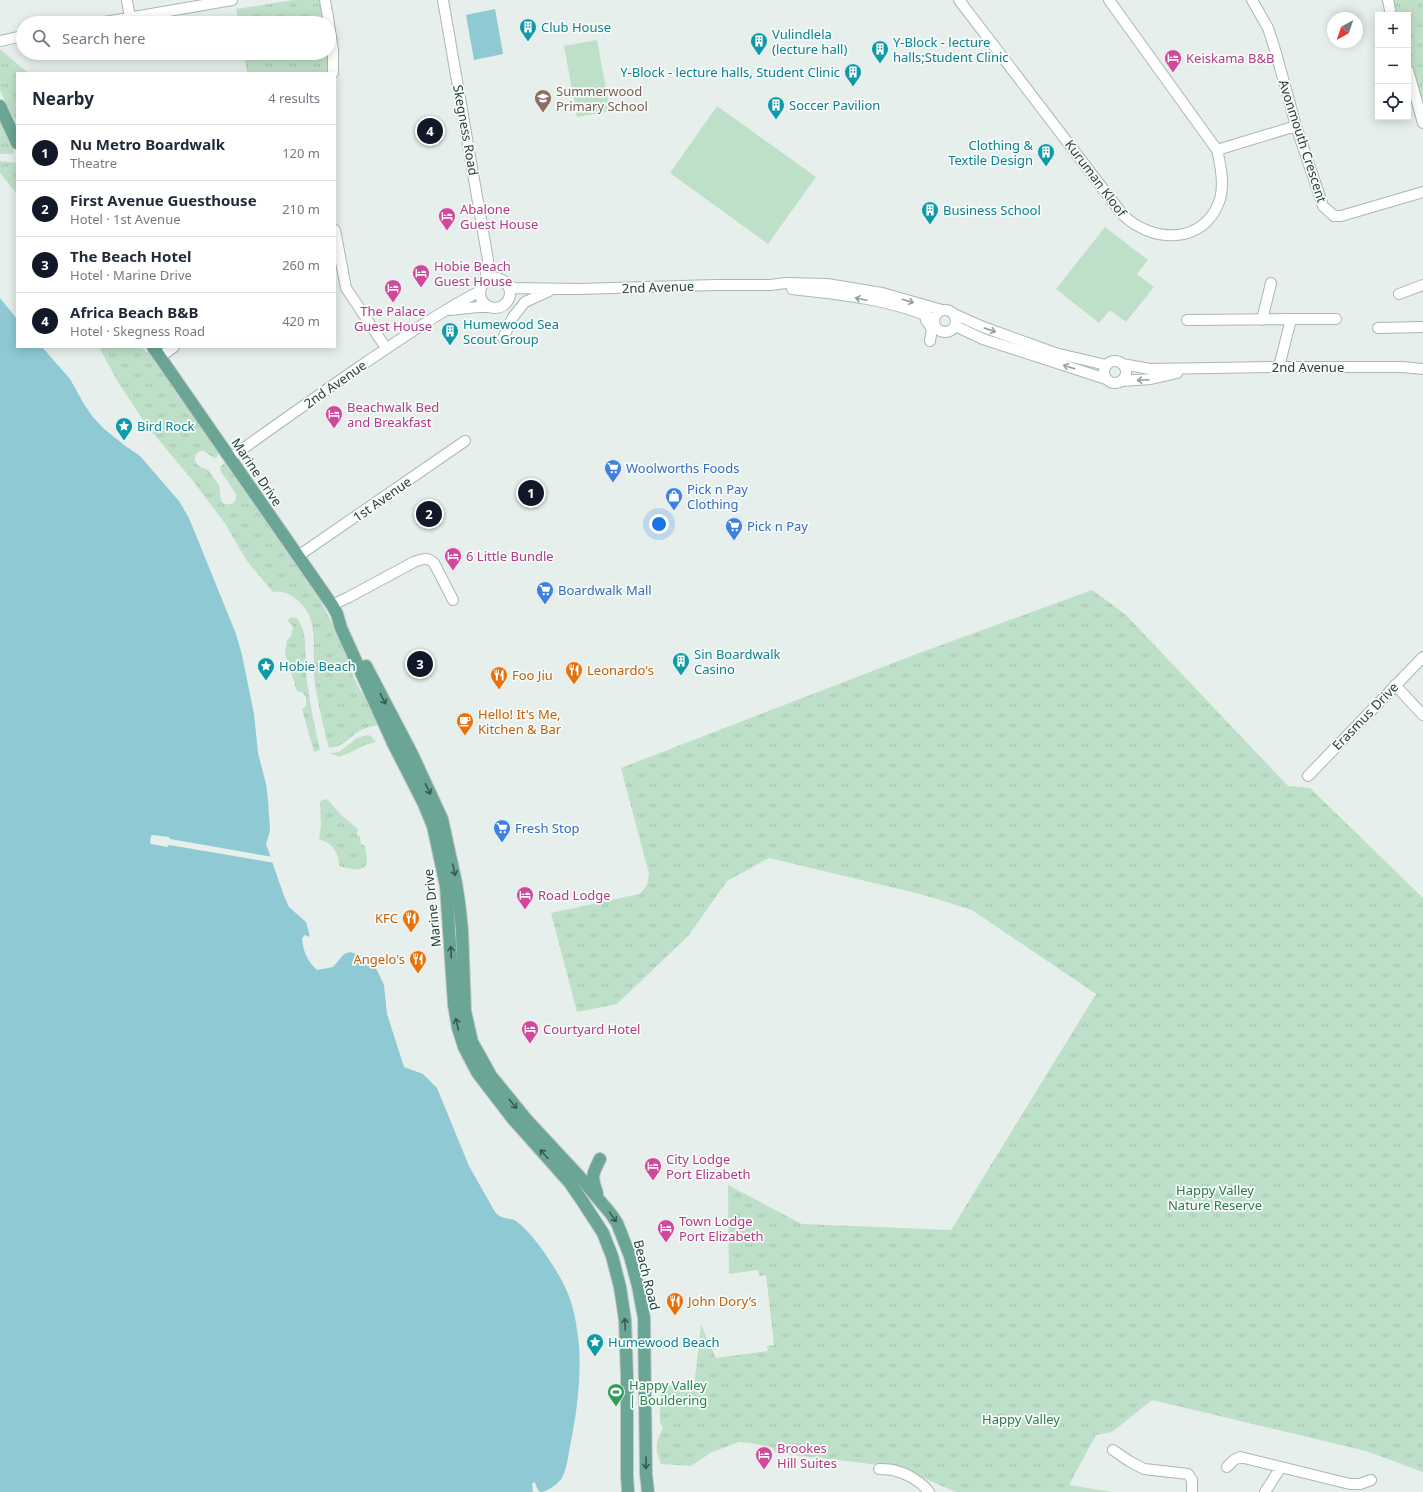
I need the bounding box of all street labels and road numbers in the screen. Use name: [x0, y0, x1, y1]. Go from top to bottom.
street label: Avonmouth Crescent: [1275, 77, 1331, 205]
street label: Skegness Road: [449, 83, 483, 177]
street label: Kuruman Kloof: [1061, 136, 1132, 221]
street label: 2nd Avenue: [621, 277, 695, 297]
street label: 2nd Avenue: [300, 356, 370, 412]
street label: 2nd Avenue: [1272, 358, 1344, 376]
street label: Marine Drive: [228, 434, 286, 510]
street label: 1st Avenue: [349, 472, 415, 526]
street label: Erasmus Drive: [1328, 678, 1402, 754]
street label: Marine Drive: [419, 868, 445, 948]
street label: Beach Road: [630, 1238, 664, 1312]

